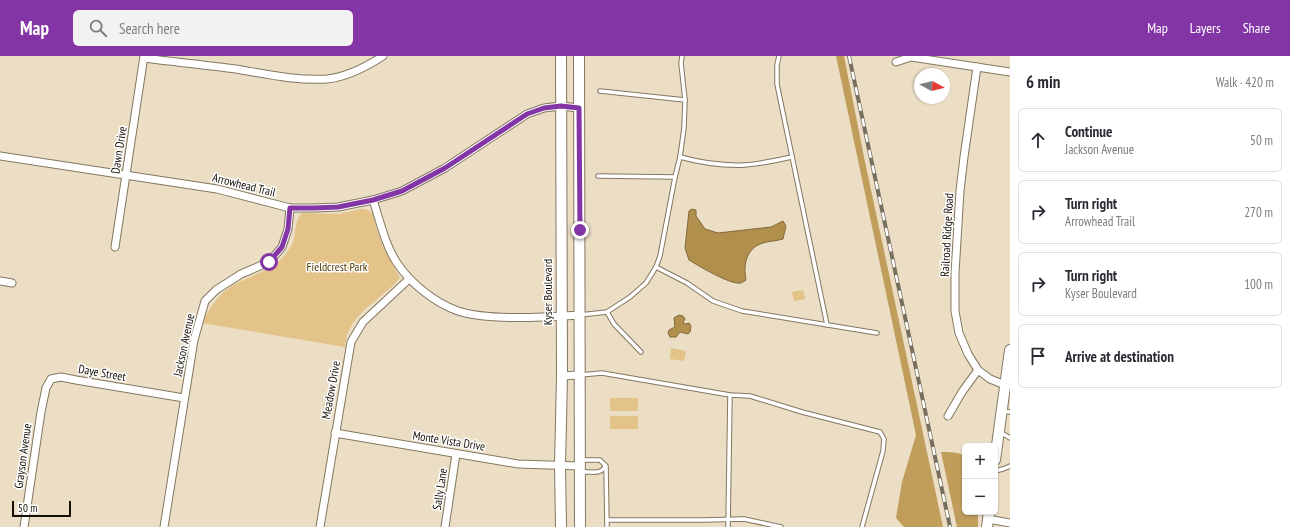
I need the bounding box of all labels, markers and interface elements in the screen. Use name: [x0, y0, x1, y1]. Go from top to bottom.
search box: [73, 10, 353, 46]
text: Map: [20, 16, 49, 40]
icon: search: [87, 17, 109, 39]
text: Search here: [119, 19, 180, 38]
text: Map: [1147, 19, 1168, 37]
text: Layers: [1190, 19, 1221, 37]
text: Share: [1243, 19, 1270, 37]
north arrow: [914, 68, 950, 104]
text: 6 min: [1026, 71, 1060, 93]
text: Walk · 420 m: [1216, 74, 1274, 91]
text: Continue: [1065, 122, 1112, 141]
street label: Dawn Drive: [107, 125, 130, 175]
icon: ahead: [1027, 129, 1049, 151]
text: 50 m: [1250, 132, 1273, 149]
text: Jackson Avenue: [1065, 141, 1134, 158]
street label: Arrowhead Trail: [211, 169, 278, 200]
street label: Railroad Ridge Road: [937, 193, 956, 277]
text: Turn right: [1065, 194, 1117, 213]
icon: right: [1027, 201, 1049, 223]
text: 270 m: [1244, 204, 1273, 221]
text: Arrowhead Trail: [1065, 213, 1135, 230]
route end: [571, 221, 589, 239]
route start: [260, 253, 278, 271]
park label: Fieldcrest Park: [307, 259, 368, 274]
street label: Kyser Boulevard: [540, 259, 555, 325]
text: Turn right: [1065, 266, 1117, 285]
icon: right: [1027, 273, 1049, 295]
text: 100 m: [1244, 276, 1273, 293]
text: Kyser Boulevard: [1065, 285, 1137, 302]
street label: Jackson Avenue: [169, 312, 197, 379]
icon: arrive: [1027, 345, 1049, 367]
text: Arrive at destination: [1065, 347, 1174, 366]
street label: Meadow Drive: [318, 360, 343, 420]
street label: Daye Street: [77, 361, 128, 384]
street label: Grayson Avenue: [11, 422, 35, 489]
street label: Monte Vista Drive: [412, 427, 486, 454]
map controls: [962, 443, 998, 515]
button: +: [962, 443, 998, 479]
street label: Sally Lane: [429, 467, 450, 511]
button: −: [962, 479, 998, 515]
scale bar: [12, 499, 71, 518]
text: 50 m: [18, 501, 37, 515]

